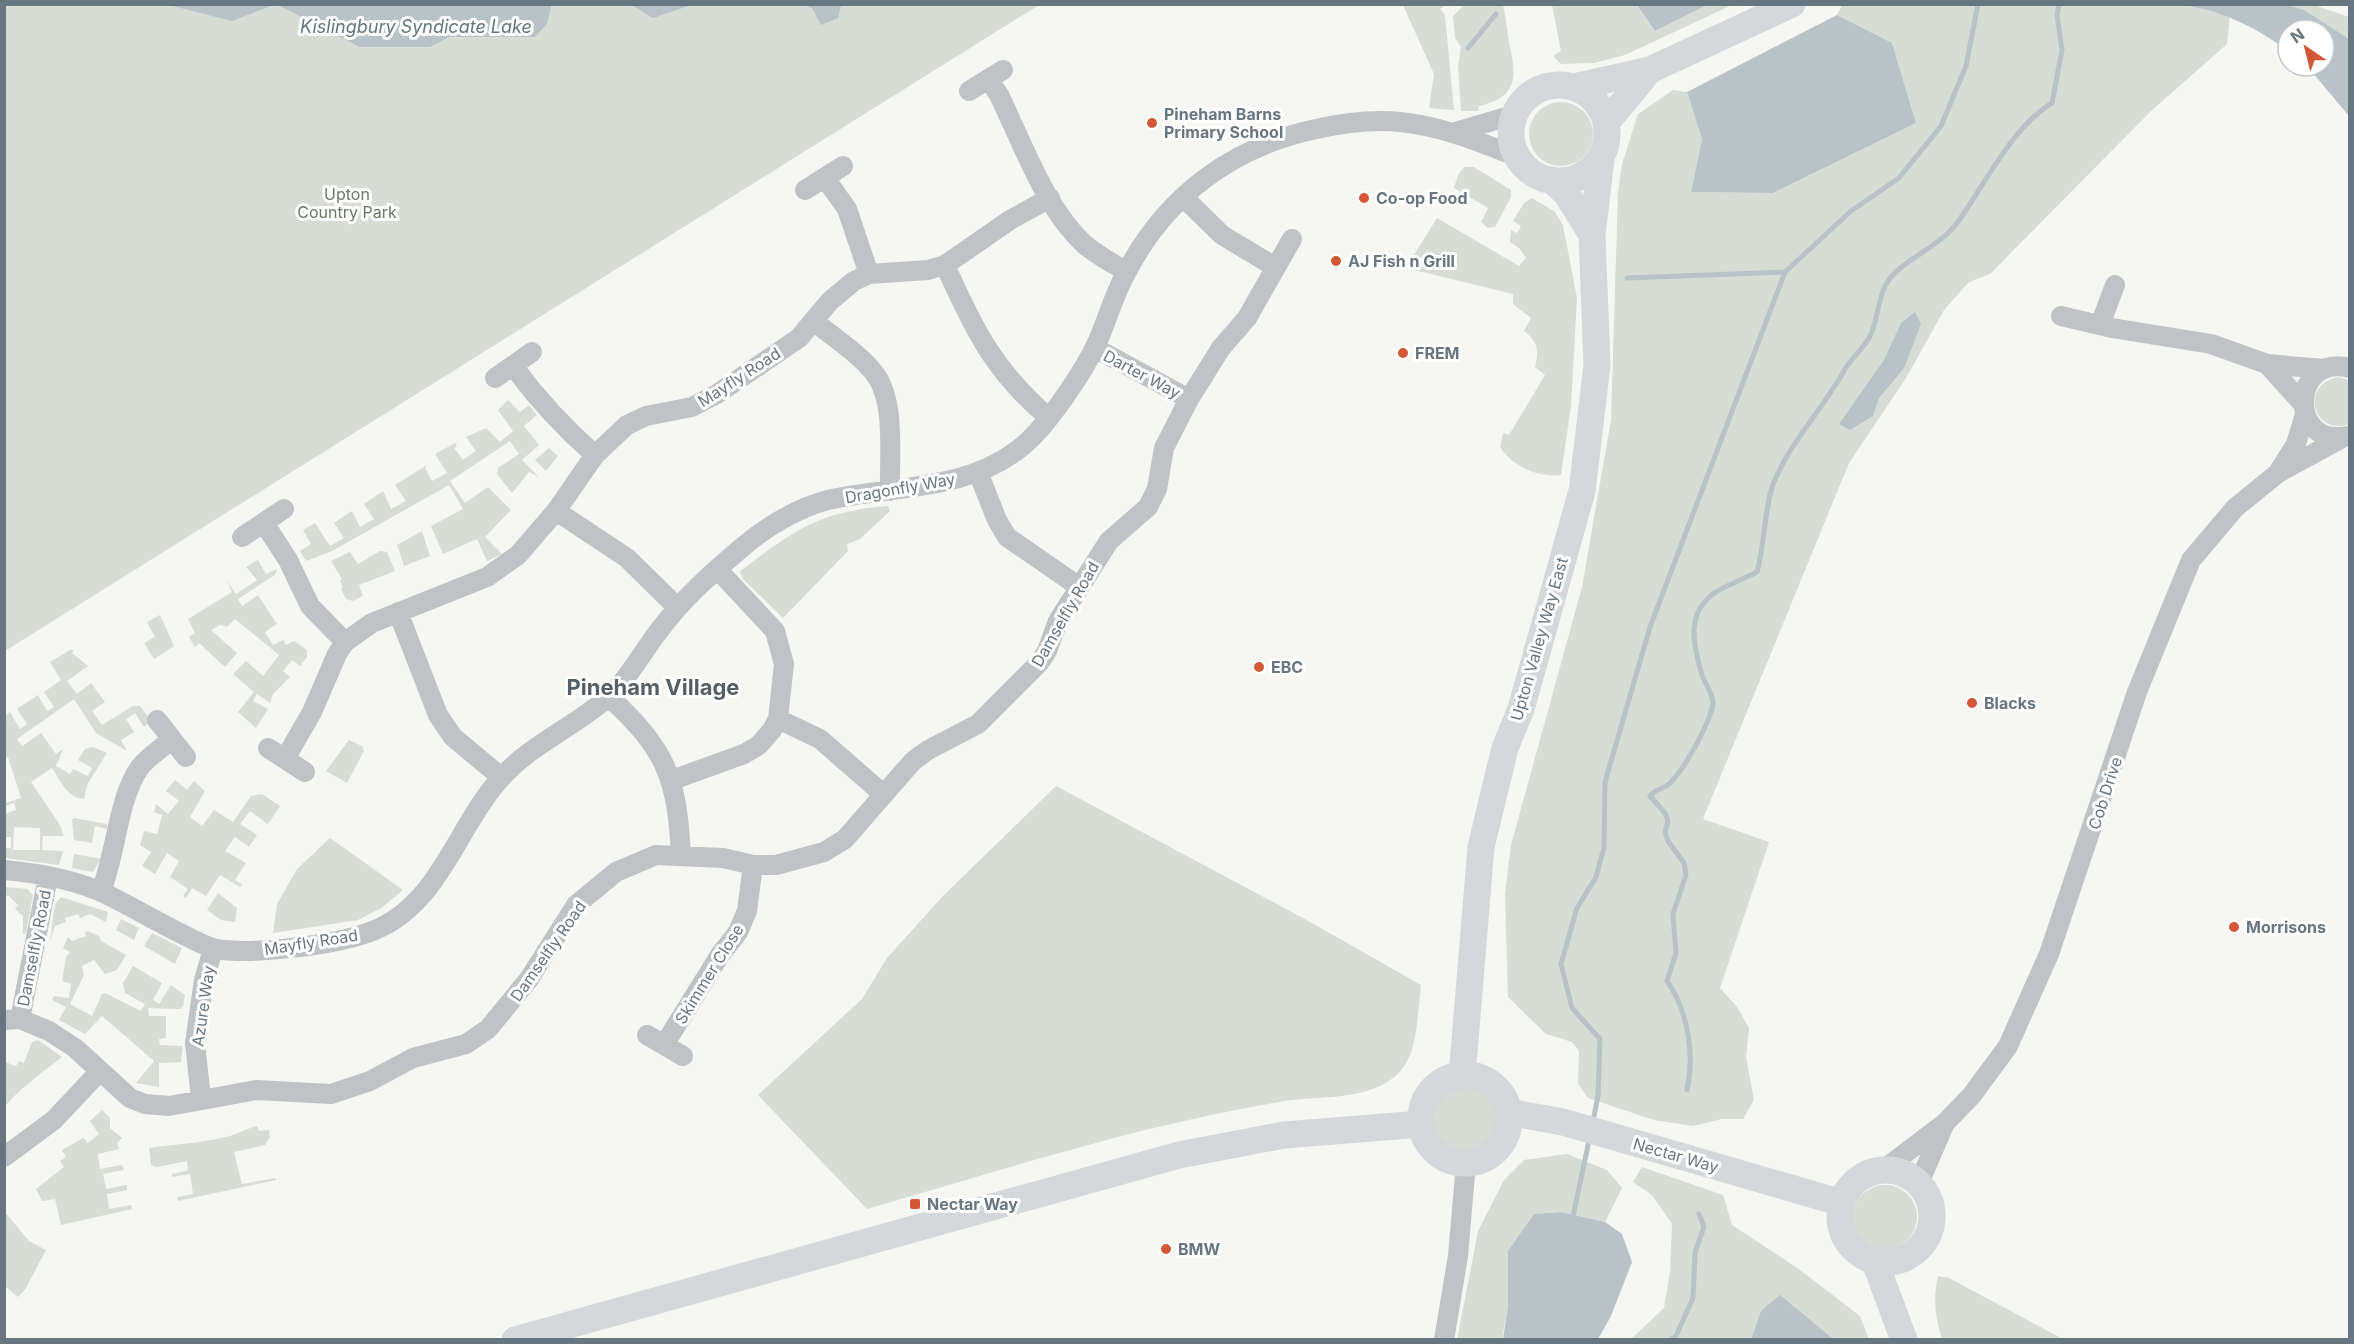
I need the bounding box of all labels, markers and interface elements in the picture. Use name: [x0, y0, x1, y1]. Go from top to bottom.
water label: Kislingbury Syndicate Lake: [300, 16, 532, 37]
north arrow: [2276, 18, 2336, 78]
text: N: [2287, 24, 2308, 47]
place label: Pineham Barns Primary School: [1164, 104, 1283, 142]
marker: Pineham Barns Primary School: [1145, 116, 1159, 130]
park label: Upton Country Park: [297, 184, 397, 222]
place label: Co-op Food: [1376, 188, 1467, 208]
marker: Co-op Food: [1357, 191, 1371, 205]
place label: AJ Fish n Grill: [1348, 251, 1455, 271]
marker: AJ Fish n Grill: [1329, 254, 1343, 268]
street label: Mayfly Road: [694, 343, 784, 411]
place label: FREM: [1415, 343, 1460, 363]
street label: Darter Way: [1100, 345, 1184, 403]
marker: FREM: [1396, 346, 1410, 360]
street label: Dragonfly Way: [843, 468, 957, 508]
street label: Upton Valley Way East: [1506, 555, 1572, 723]
street label: Damselfly Road: [1027, 558, 1103, 670]
place label: EBC: [1271, 657, 1303, 677]
marker: EBC: [1252, 660, 1266, 674]
district label: Pineham Village: [567, 674, 739, 700]
place label: Blacks: [1984, 693, 2036, 713]
marker: Blacks: [1965, 696, 1979, 710]
street label: Cob Drive: [2084, 754, 2126, 832]
street label: Damselfly Road: [13, 888, 55, 1008]
street label: Damselfly Road: [506, 897, 590, 1005]
place label: Morrisons: [2246, 917, 2326, 937]
street label: Skimmer Close: [670, 920, 748, 1028]
marker: Morrisons: [2227, 920, 2241, 934]
street label: Mayfly Road: [263, 925, 359, 959]
street label: Azure Way: [187, 964, 219, 1048]
street label: Nectar Way: [1631, 1133, 1721, 1177]
place label: Nectar Way: [927, 1194, 1018, 1214]
marker: Nectar Way: [908, 1197, 922, 1211]
place label: BMW: [1178, 1239, 1220, 1259]
marker: BMW: [1159, 1242, 1173, 1256]

